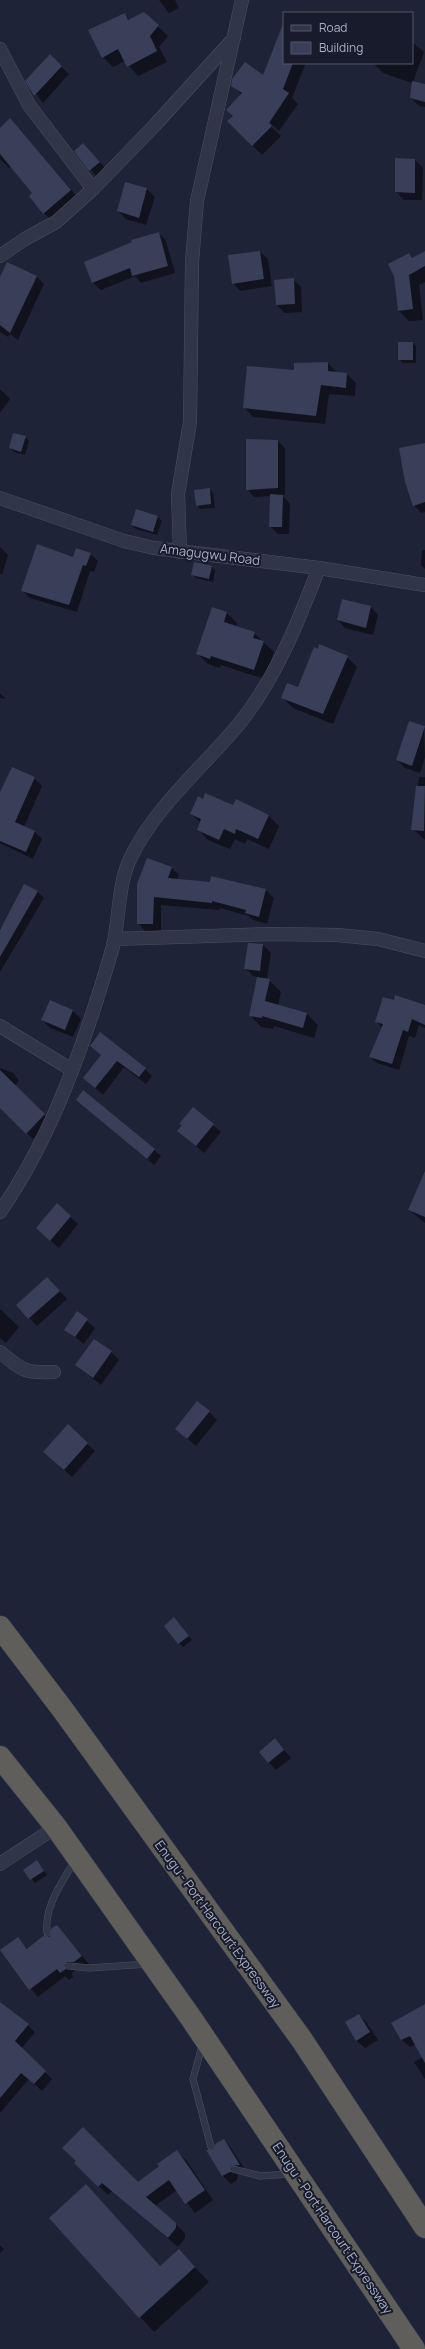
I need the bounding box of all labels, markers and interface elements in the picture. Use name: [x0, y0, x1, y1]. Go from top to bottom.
legend: [283, 12, 413, 64]
text: Road: [319, 19, 347, 36]
text: Building: [319, 39, 363, 56]
street label: Amagugwu Road: [159, 539, 261, 569]
street label: Enugu - Port Harcourt Expressway: [151, 1836, 285, 2012]
street label: Enugu - Port Harcourt Expressway: [269, 2139, 397, 2317]

